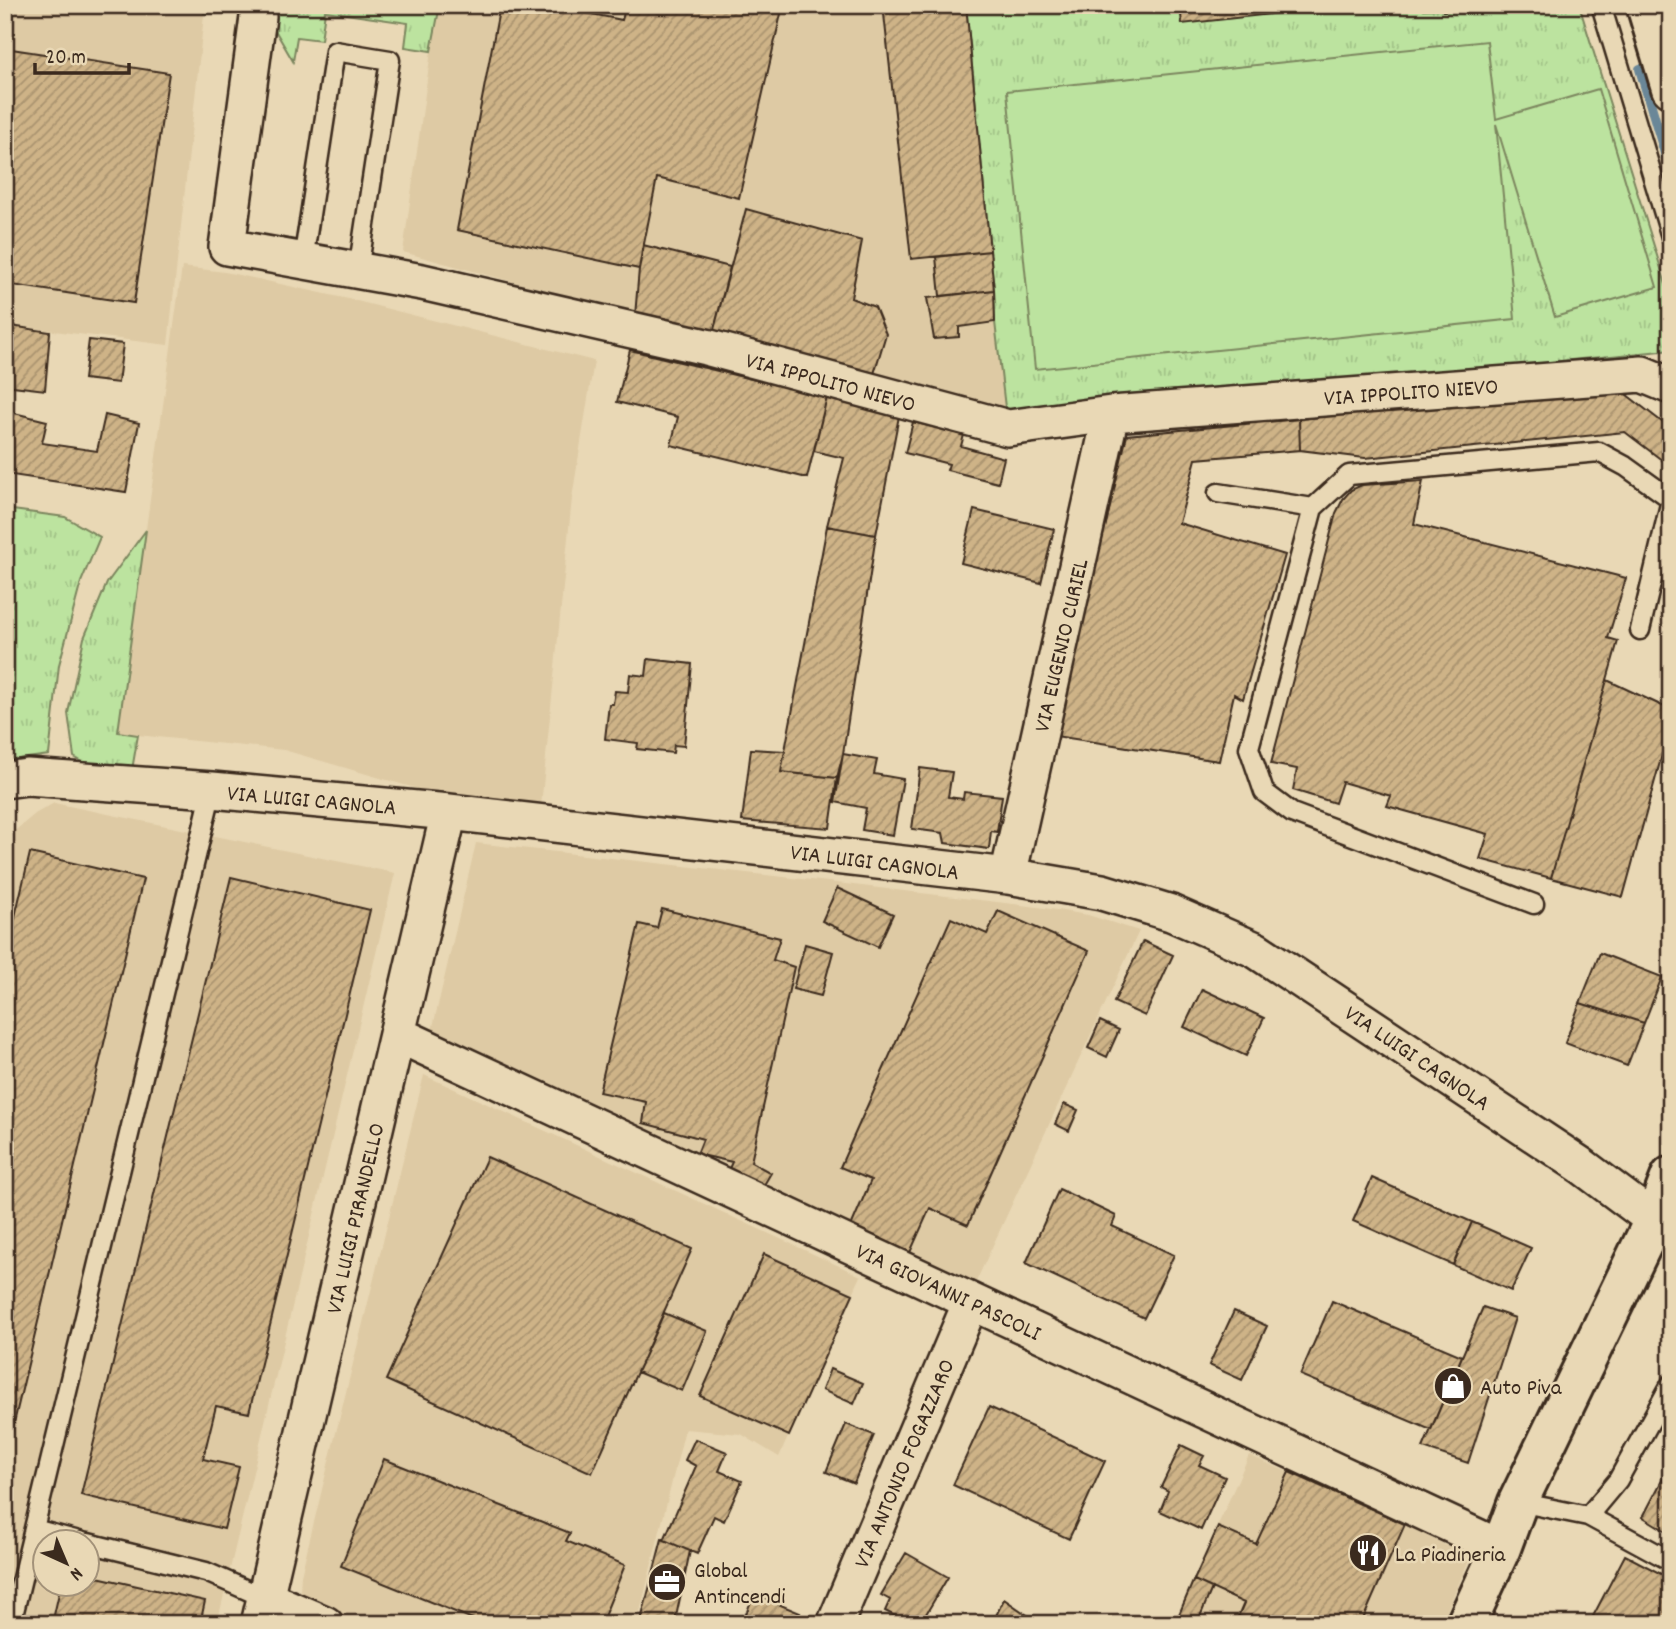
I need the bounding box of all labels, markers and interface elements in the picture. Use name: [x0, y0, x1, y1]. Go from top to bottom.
scale bar: [35, 32, 130, 76]
text: 20 m: [46, 44, 86, 74]
street label: VIA IPPOLITO NIEVO: [741, 346, 919, 423]
street label: VIA IPPOLITO NIEVO: [1323, 372, 1500, 417]
street label: VIA EUGENIO CURIEL: [1027, 555, 1100, 736]
street label: VIA LUIGI CAGNOLA: [226, 779, 398, 826]
street label: VIA LUIGI CAGNOLA: [788, 838, 961, 891]
street label: VIA LUIGI CAGNOLA: [1336, 999, 1496, 1121]
street label: VIA LUIGI PIRANDELLO: [319, 1120, 395, 1317]
street label: VIA GIOVANNI PASCOLI: [849, 1237, 1046, 1352]
street label: VIA ANTONIO FOGAZZARO: [847, 1355, 965, 1574]
shop icon: Auto Piva: [1432, 1365, 1474, 1407]
place label: Auto Piva: [1480, 1373, 1563, 1406]
north arrow: [32, 1528, 102, 1598]
restaurant icon: La Piadineria: [1347, 1532, 1389, 1574]
place label: La Piadineria: [1395, 1540, 1506, 1573]
place label: Global Antincendi: [694, 1556, 786, 1615]
text: N: [63, 1560, 88, 1586]
office icon: Global Antincendi: [646, 1561, 688, 1603]

